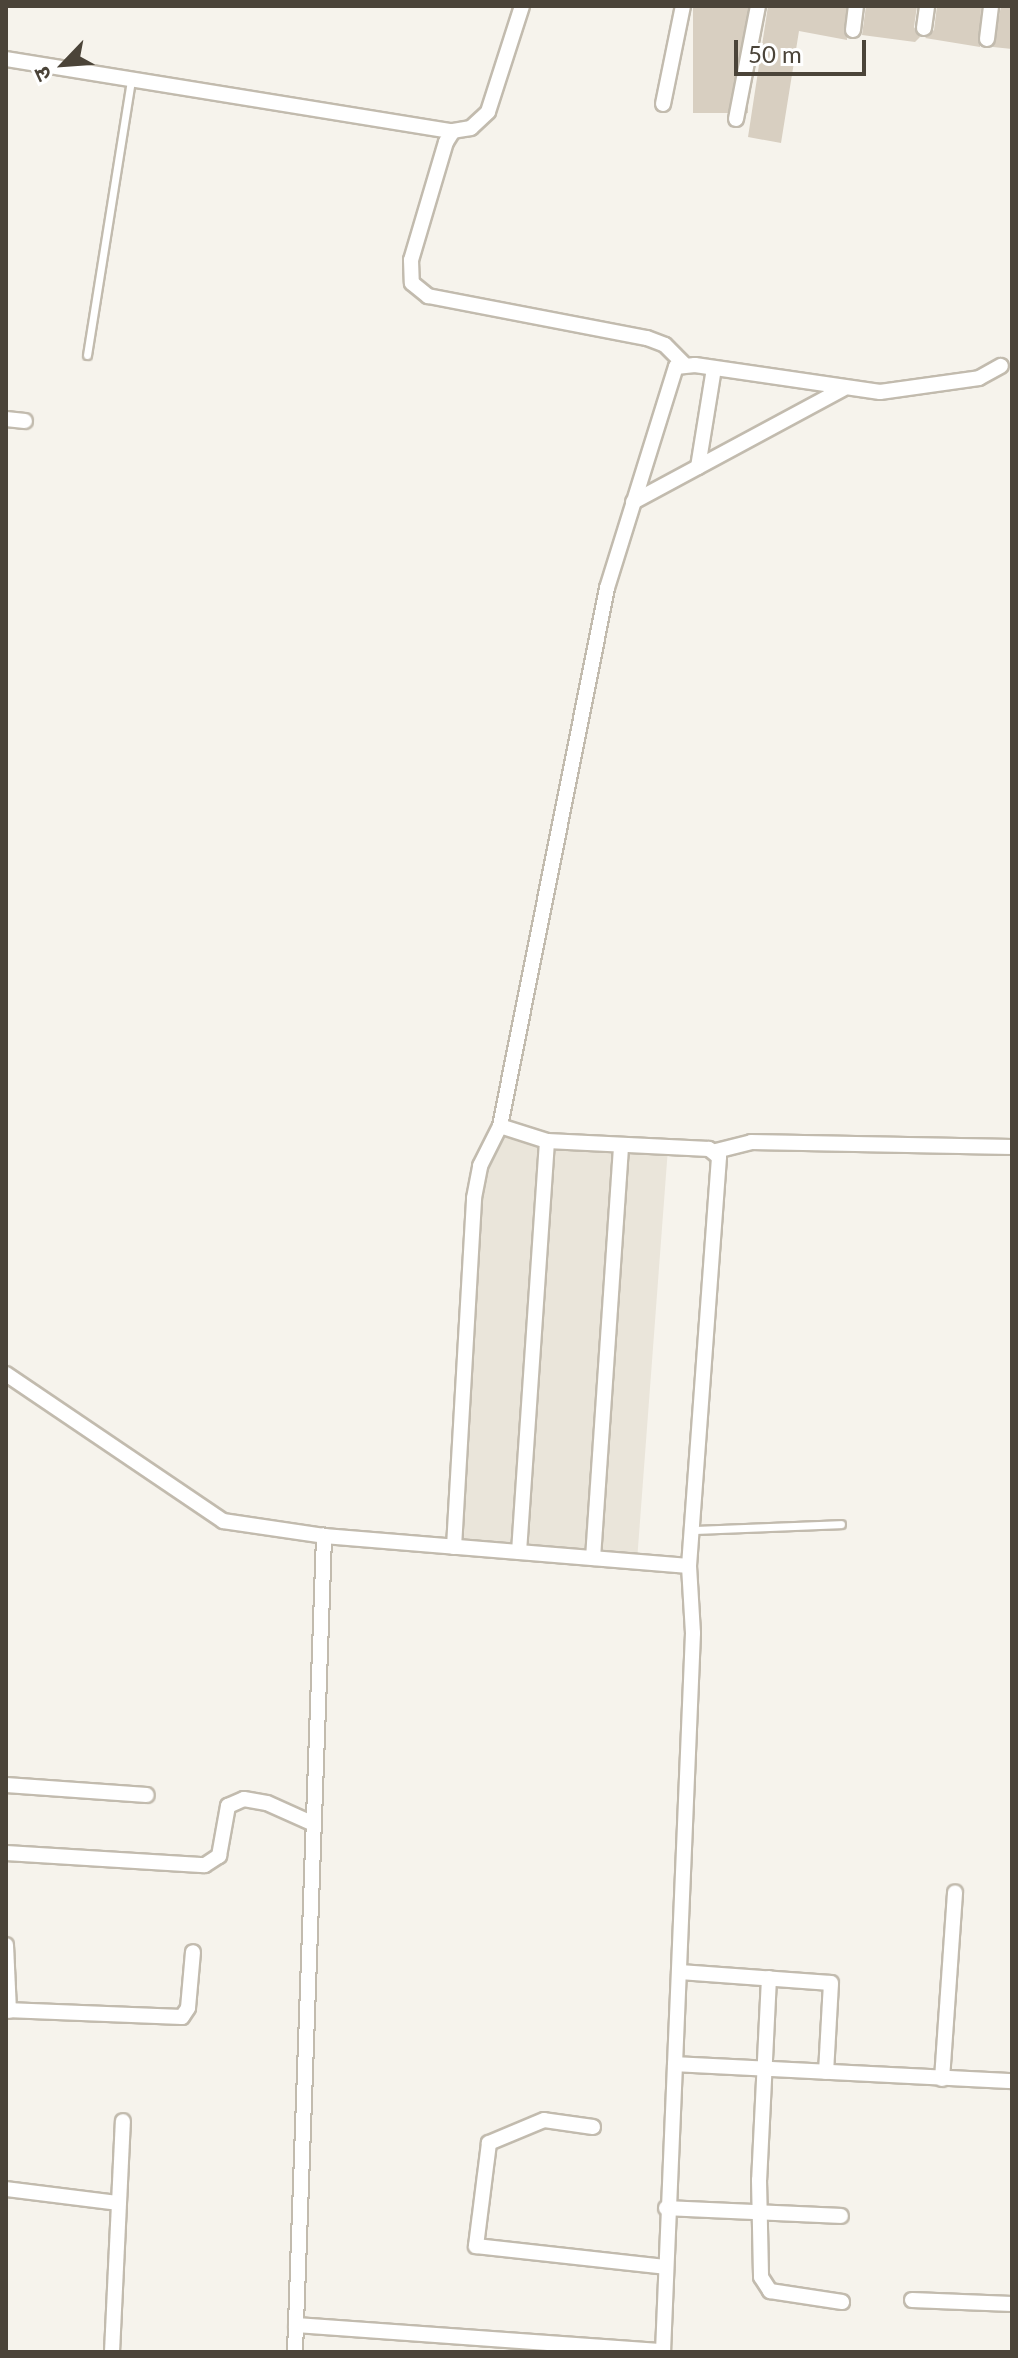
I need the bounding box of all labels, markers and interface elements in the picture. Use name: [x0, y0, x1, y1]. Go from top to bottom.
north arrow: [24, 24, 104, 104]
scale bar: [738, 24, 870, 74]
text: 50 m: [748, 39, 802, 68]
text: उ: [27, 63, 57, 86]

